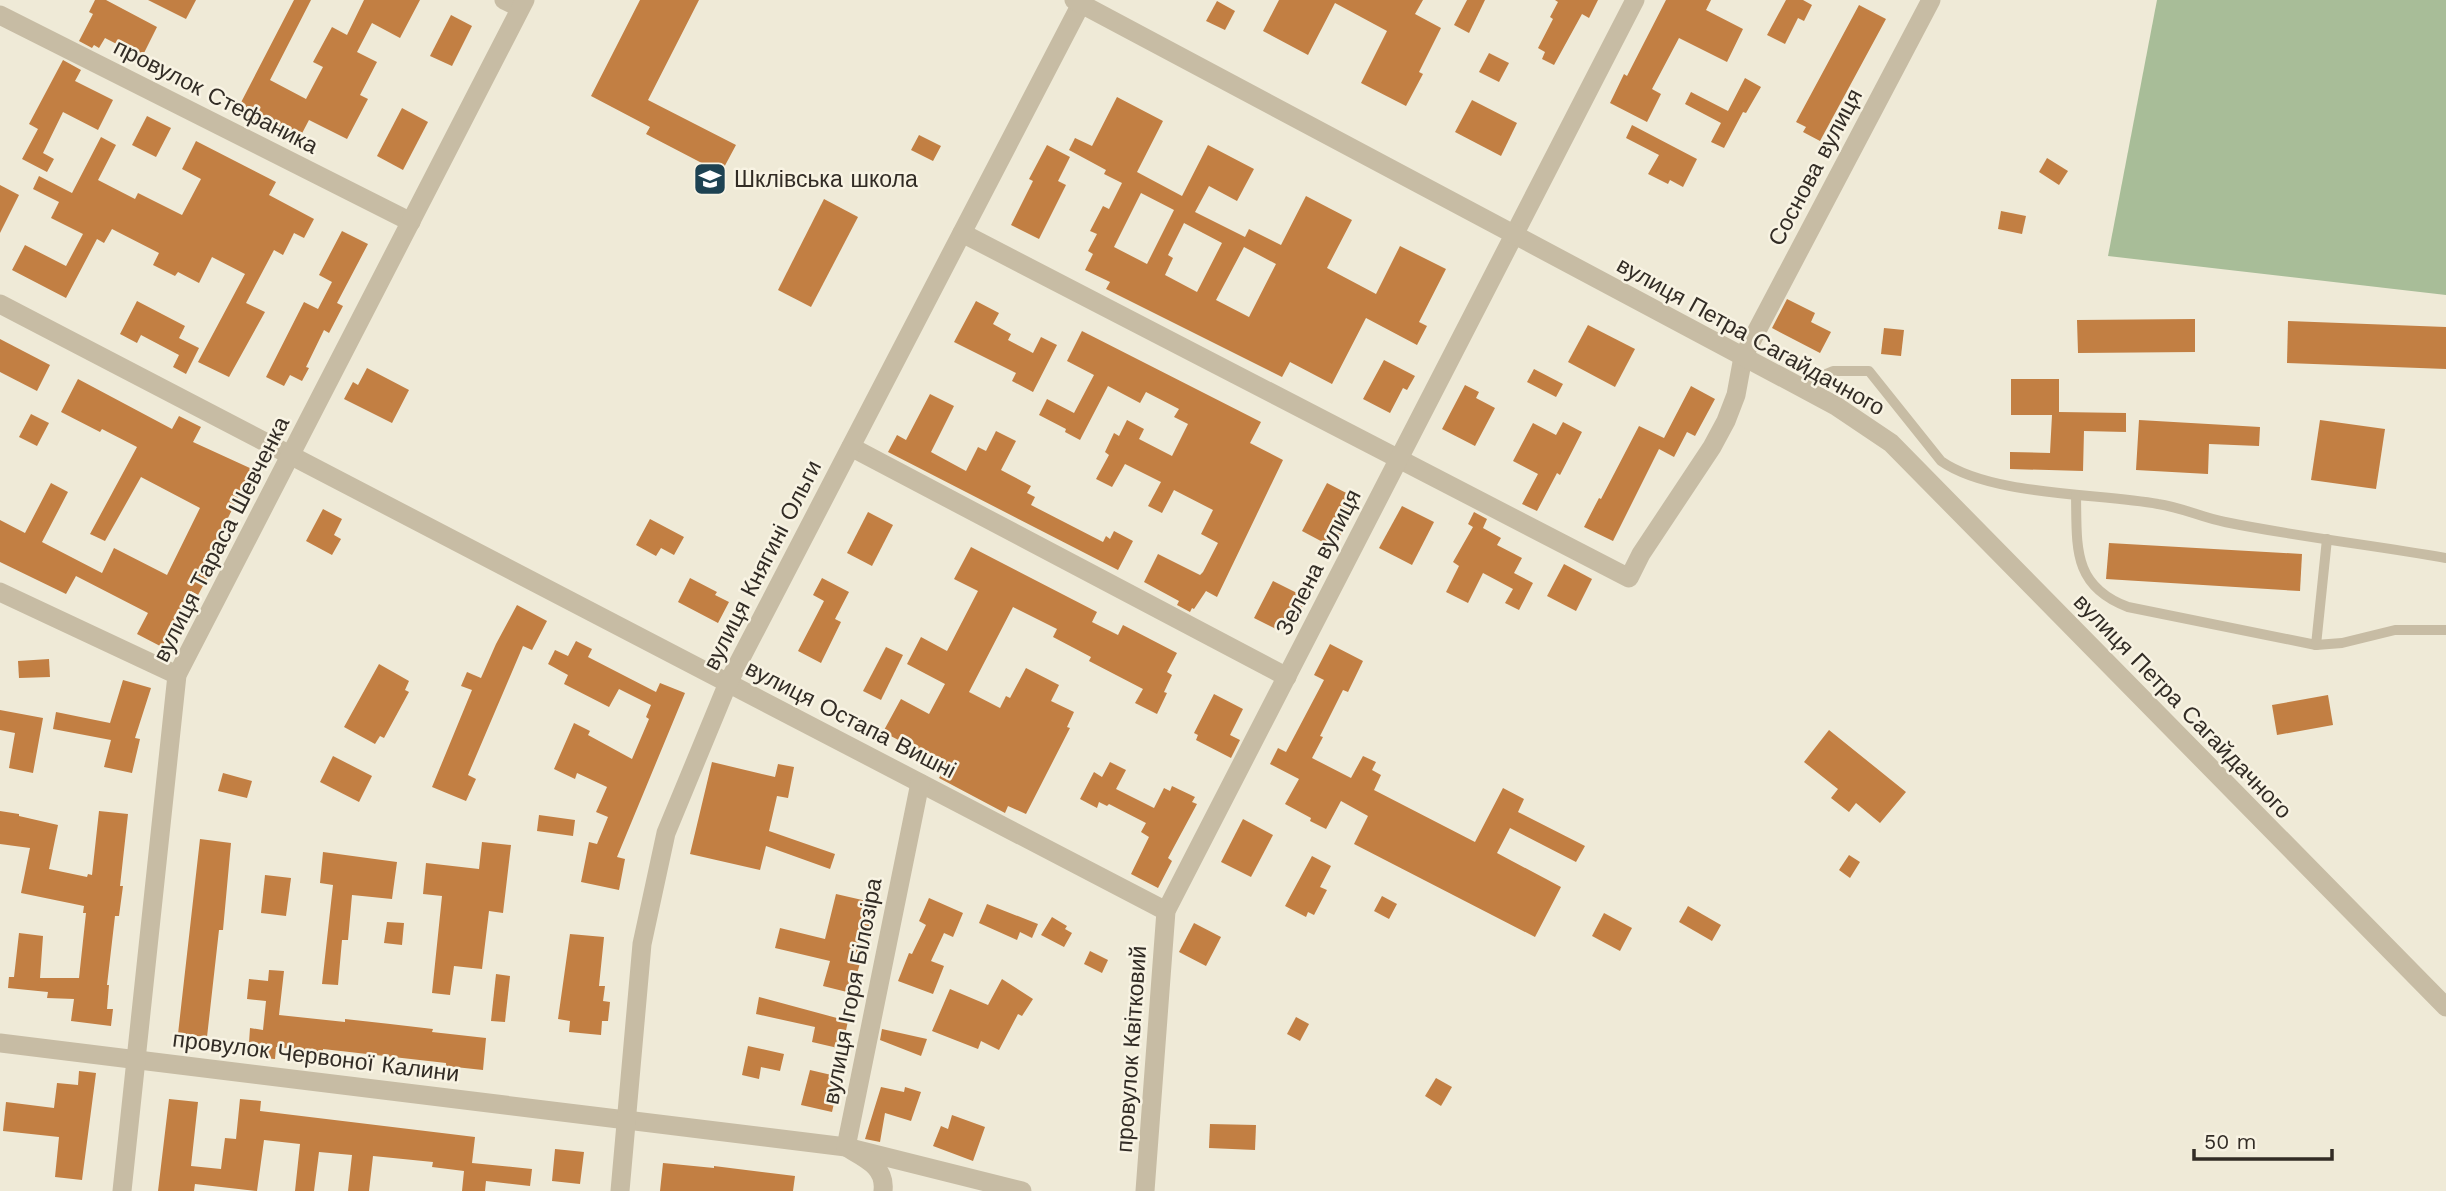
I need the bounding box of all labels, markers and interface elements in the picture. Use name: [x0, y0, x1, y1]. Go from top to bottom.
street label: провулок Стефаника: [109, 33, 323, 160]
street label: Соснова вулиця: [1763, 84, 1868, 250]
school or university icon: Шклівська школа: [691, 160, 729, 198]
place label: Шклівська школа: [734, 166, 918, 193]
street label: вулиця Петра Сагайдачного: [1612, 251, 1889, 421]
street label: вулиця Тараса Шевченка: [148, 412, 295, 666]
street label: вулиця Княгині Ольги: [698, 456, 827, 675]
street label: Зелена вулиця: [1270, 485, 1367, 640]
street label: вулиця Петра Сагайдачного: [2068, 588, 2297, 824]
street label: вулиця Остапа Вишні: [741, 655, 960, 784]
street label: вулиця Ігоря Білозіра: [817, 875, 888, 1107]
street label: провулок Квітковий: [1111, 945, 1152, 1153]
street label: провулок Червоної Калини: [171, 1026, 461, 1087]
scale bar: [2194, 1118, 2332, 1162]
text: 50 m: [2204, 1129, 2256, 1154]

